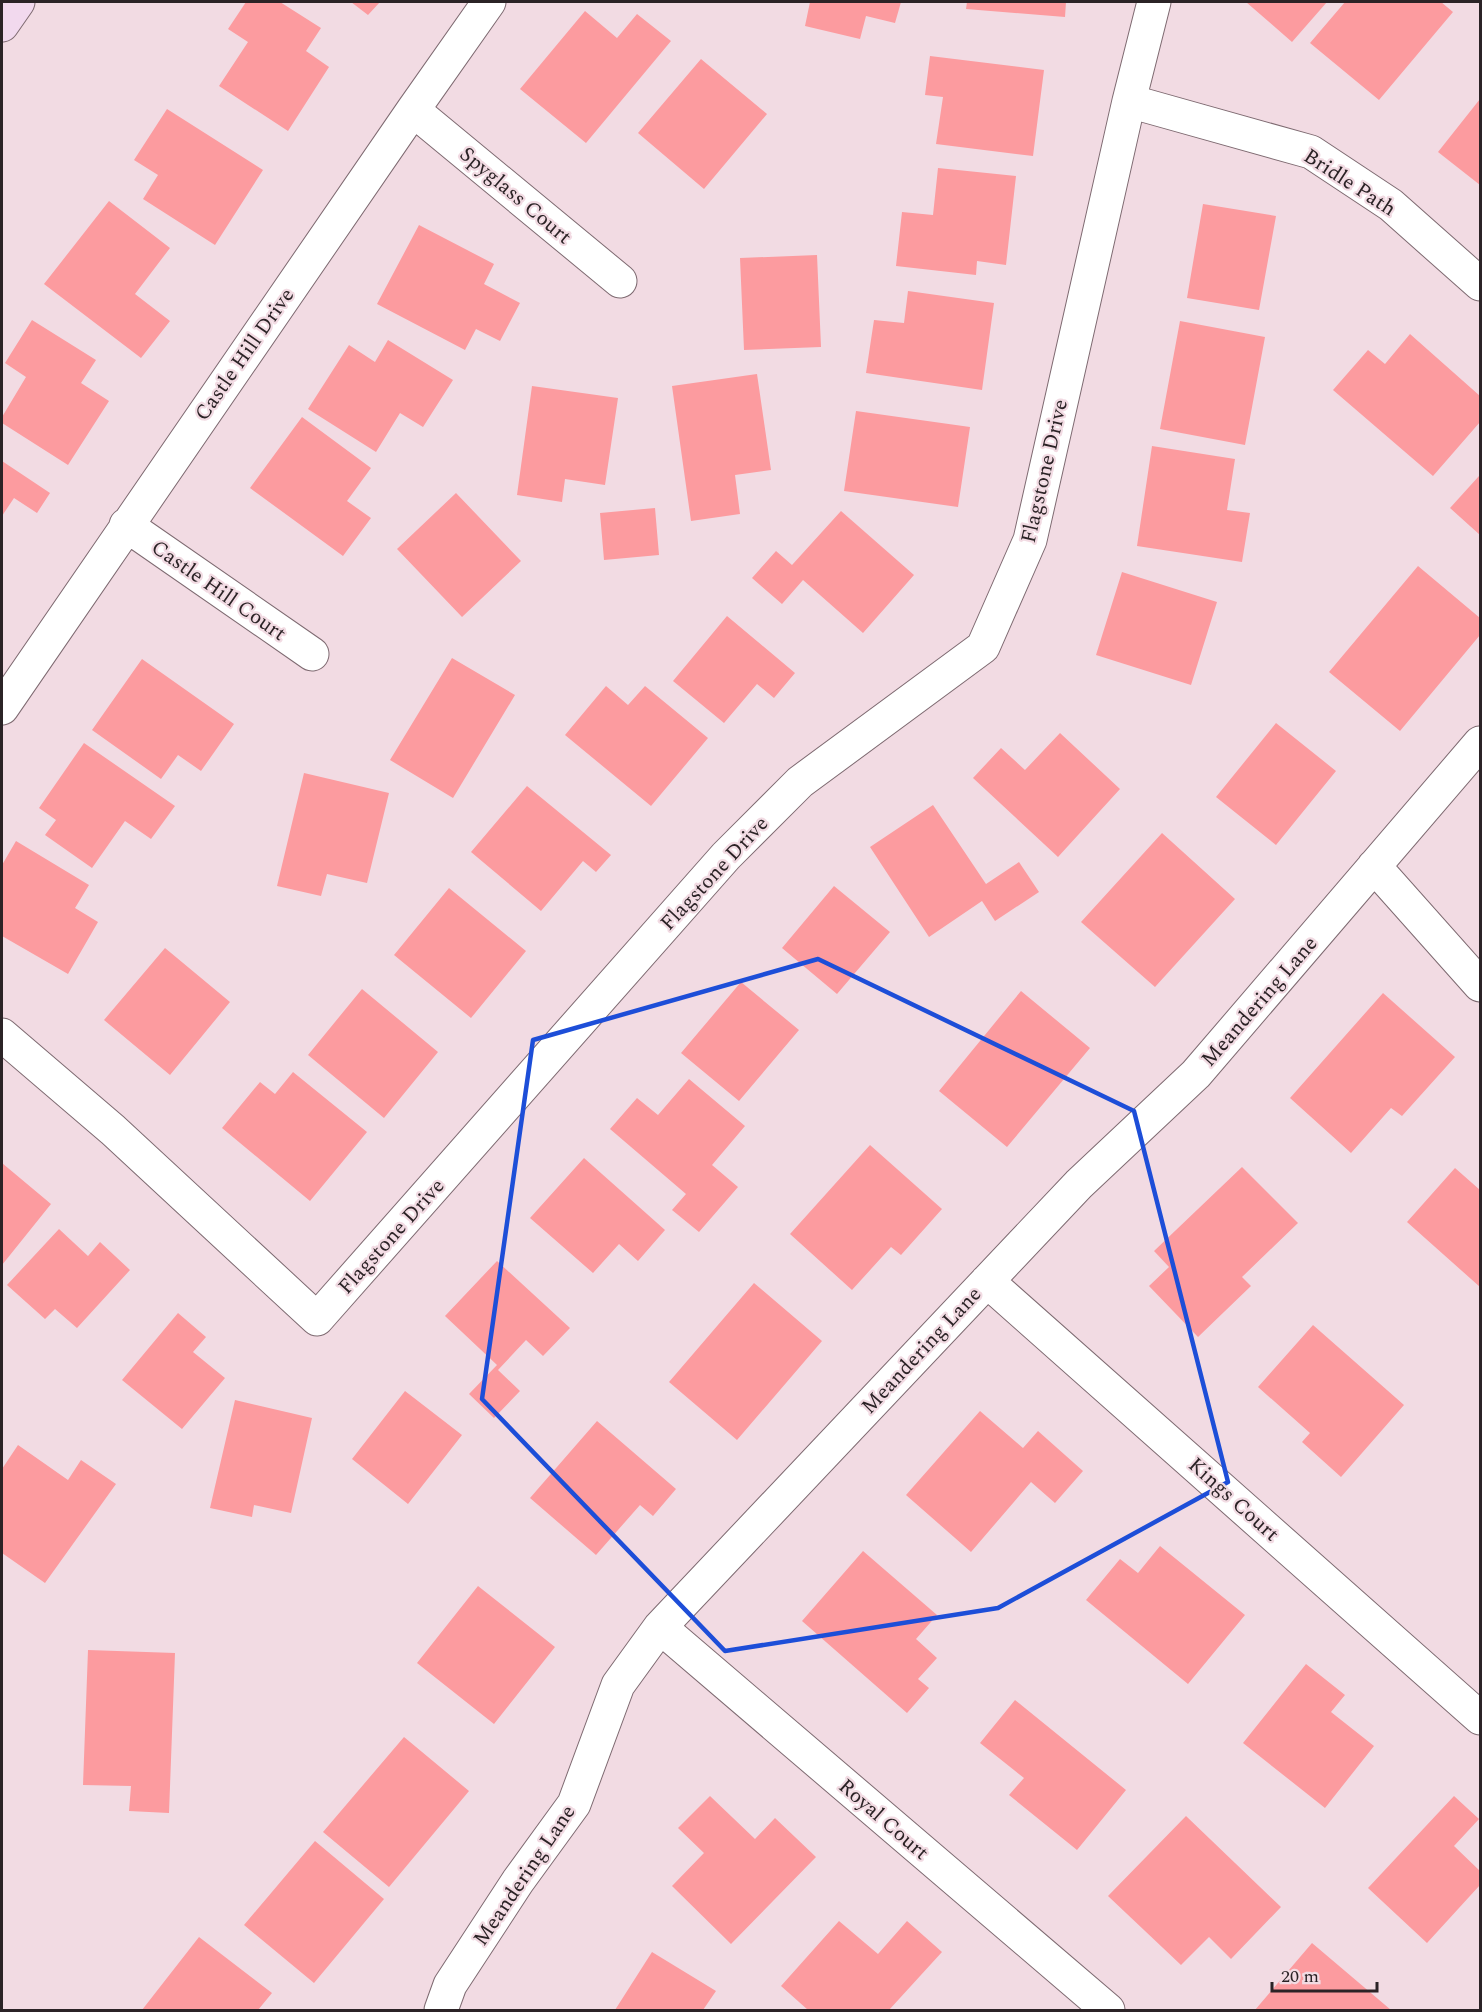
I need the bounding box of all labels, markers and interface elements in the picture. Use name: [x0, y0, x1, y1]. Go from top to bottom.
street label: Spyglass Court: [452, 139, 579, 252]
street label: Bridle Path: [1297, 141, 1402, 225]
street label: Castle Hill Drive: [187, 281, 303, 428]
street label: Flagstone Drive: [1013, 396, 1077, 546]
street label: Castle Hill Court: [144, 532, 293, 649]
street label: Flagstone Drive: [653, 809, 776, 938]
street label: Meandering Lane: [1194, 929, 1326, 1074]
street label: Flagstone Drive: [331, 1171, 453, 1302]
street label: Meandering Lane: [854, 1280, 990, 1422]
street label: Kings Court: [1181, 1450, 1286, 1550]
street label: Royal Court: [831, 1771, 936, 1868]
street label: Meandering Lane: [466, 1798, 584, 1953]
scale bar: [1272, 1955, 1377, 1993]
text: 20 m: [1281, 1963, 1319, 1990]

